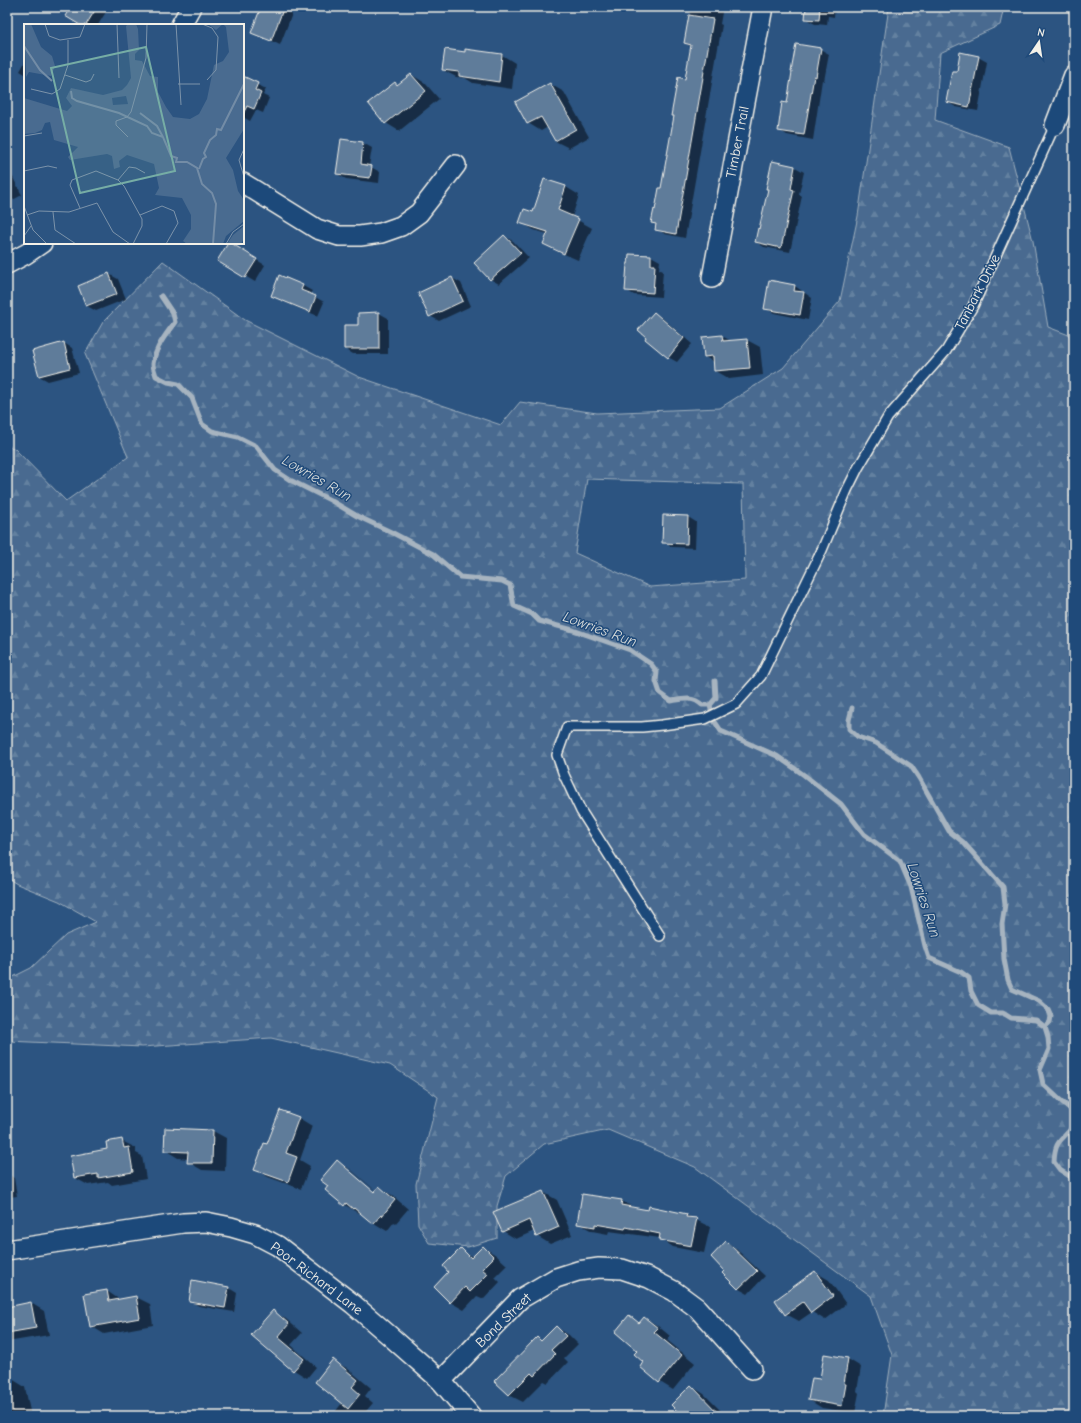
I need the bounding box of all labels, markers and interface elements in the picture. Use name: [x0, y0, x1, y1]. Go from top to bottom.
north arrow: [1019, 22, 1059, 62]
inset map: [24, 24, 244, 244]
text: N: [1036, 26, 1046, 40]
street label: Timber Trail: [722, 105, 753, 179]
street label: Tanbark Drive: [951, 251, 1004, 333]
water label: Lowries Run: [279, 451, 355, 505]
water label: Lowries Run: [561, 607, 639, 651]
water label: Lowries Run: [903, 860, 945, 940]
street label: Poor Richard Lane: [267, 1238, 366, 1319]
street label: Bond Street: [472, 1289, 535, 1351]

